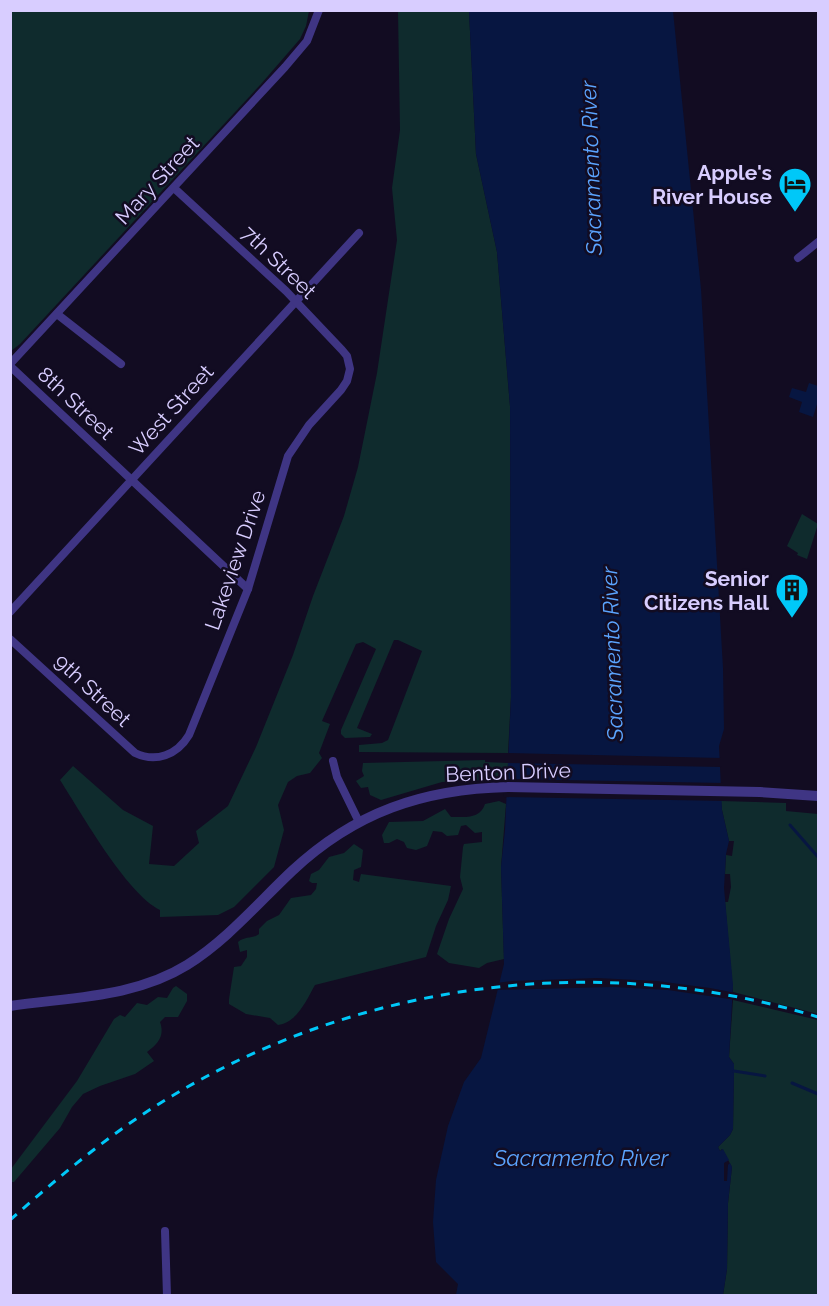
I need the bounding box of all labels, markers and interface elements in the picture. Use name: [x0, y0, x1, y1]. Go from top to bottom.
water label: Sacramento River: [575, 79, 607, 257]
street label: Mary Street: [110, 131, 204, 229]
place label: Apple's River House: [652, 160, 772, 209]
hotel icon: Apple's River House: [777, 166, 813, 213]
street label: 7th Street: [236, 220, 322, 304]
street label: West Street: [124, 359, 218, 461]
street label: 8th Street: [33, 361, 119, 445]
street label: Lakeview Drive: [199, 487, 271, 633]
water label: Sacramento River: [596, 565, 628, 743]
place label: Senior Citizens Hall: [644, 566, 769, 615]
building icon: Senior Citizens Hall: [774, 572, 810, 619]
street label: 9th Street: [50, 648, 136, 732]
street label: Benton Drive: [445, 757, 571, 787]
water label: Sacramento River: [493, 1145, 670, 1171]

